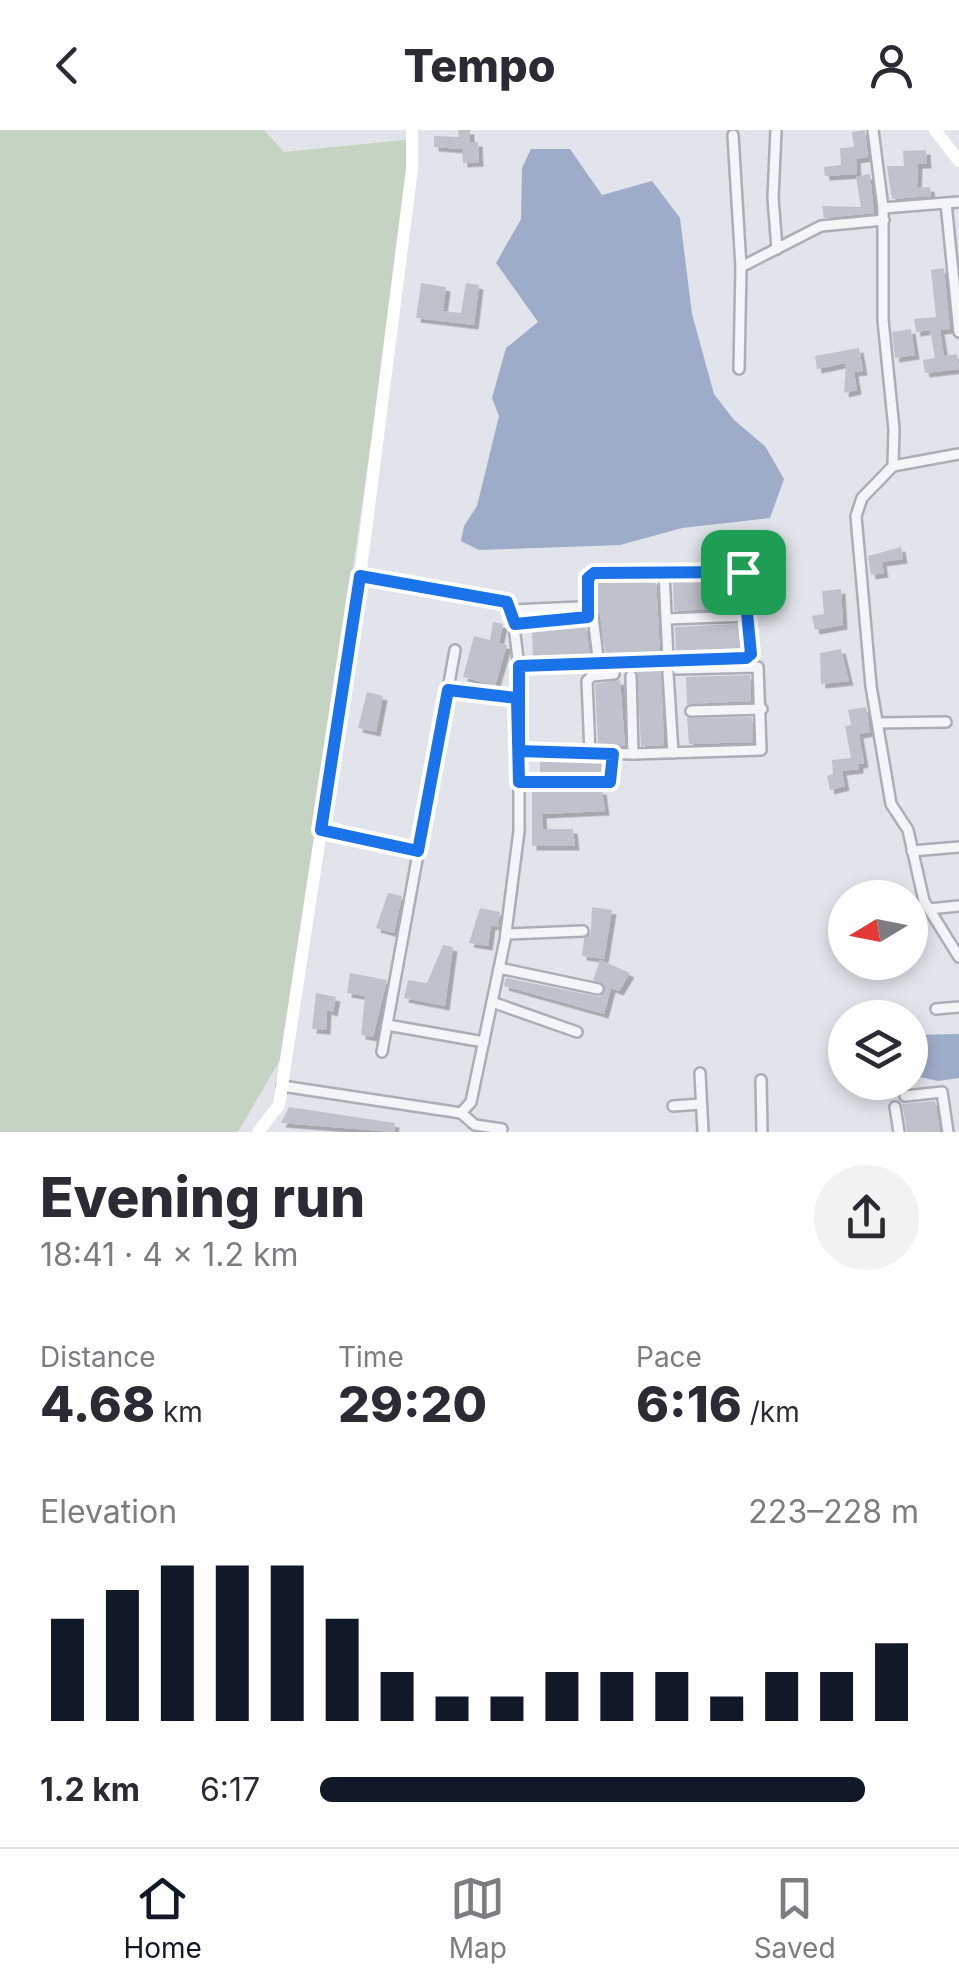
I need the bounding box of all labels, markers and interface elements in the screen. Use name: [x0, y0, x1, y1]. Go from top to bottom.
icon: back: [40, 38, 95, 93]
text: Tempo: [403, 38, 556, 93]
icon: person: [864, 38, 919, 93]
pin: [701, 530, 786, 615]
icon: arrive: [716, 545, 771, 600]
north arrow: [828, 880, 928, 980]
map controls: [828, 880, 928, 1100]
button: layers: [828, 1000, 928, 1100]
text: Evening run: [40, 1164, 365, 1230]
button: share: [814, 1165, 919, 1270]
text: 18:41 · 4 × 1.2 km: [40, 1235, 299, 1274]
text: Distance: [40, 1340, 156, 1374]
text: Time: [338, 1340, 404, 1374]
text: Pace: [636, 1340, 702, 1374]
text: 4.68: [40, 1374, 155, 1434]
text: 29:20: [338, 1374, 487, 1434]
text: 6:16: [636, 1374, 742, 1434]
text: km: [155, 1395, 203, 1429]
text: /km: [742, 1395, 800, 1429]
text: Elevation: [40, 1492, 177, 1531]
text: 223–228 m: [748, 1492, 919, 1531]
text: 1.2 km: [40, 1770, 140, 1809]
text: 6:17: [200, 1770, 260, 1809]
tab: Home: [123, 1871, 202, 1965]
tab: Map: [449, 1871, 507, 1965]
tab: Saved: [754, 1871, 836, 1965]

